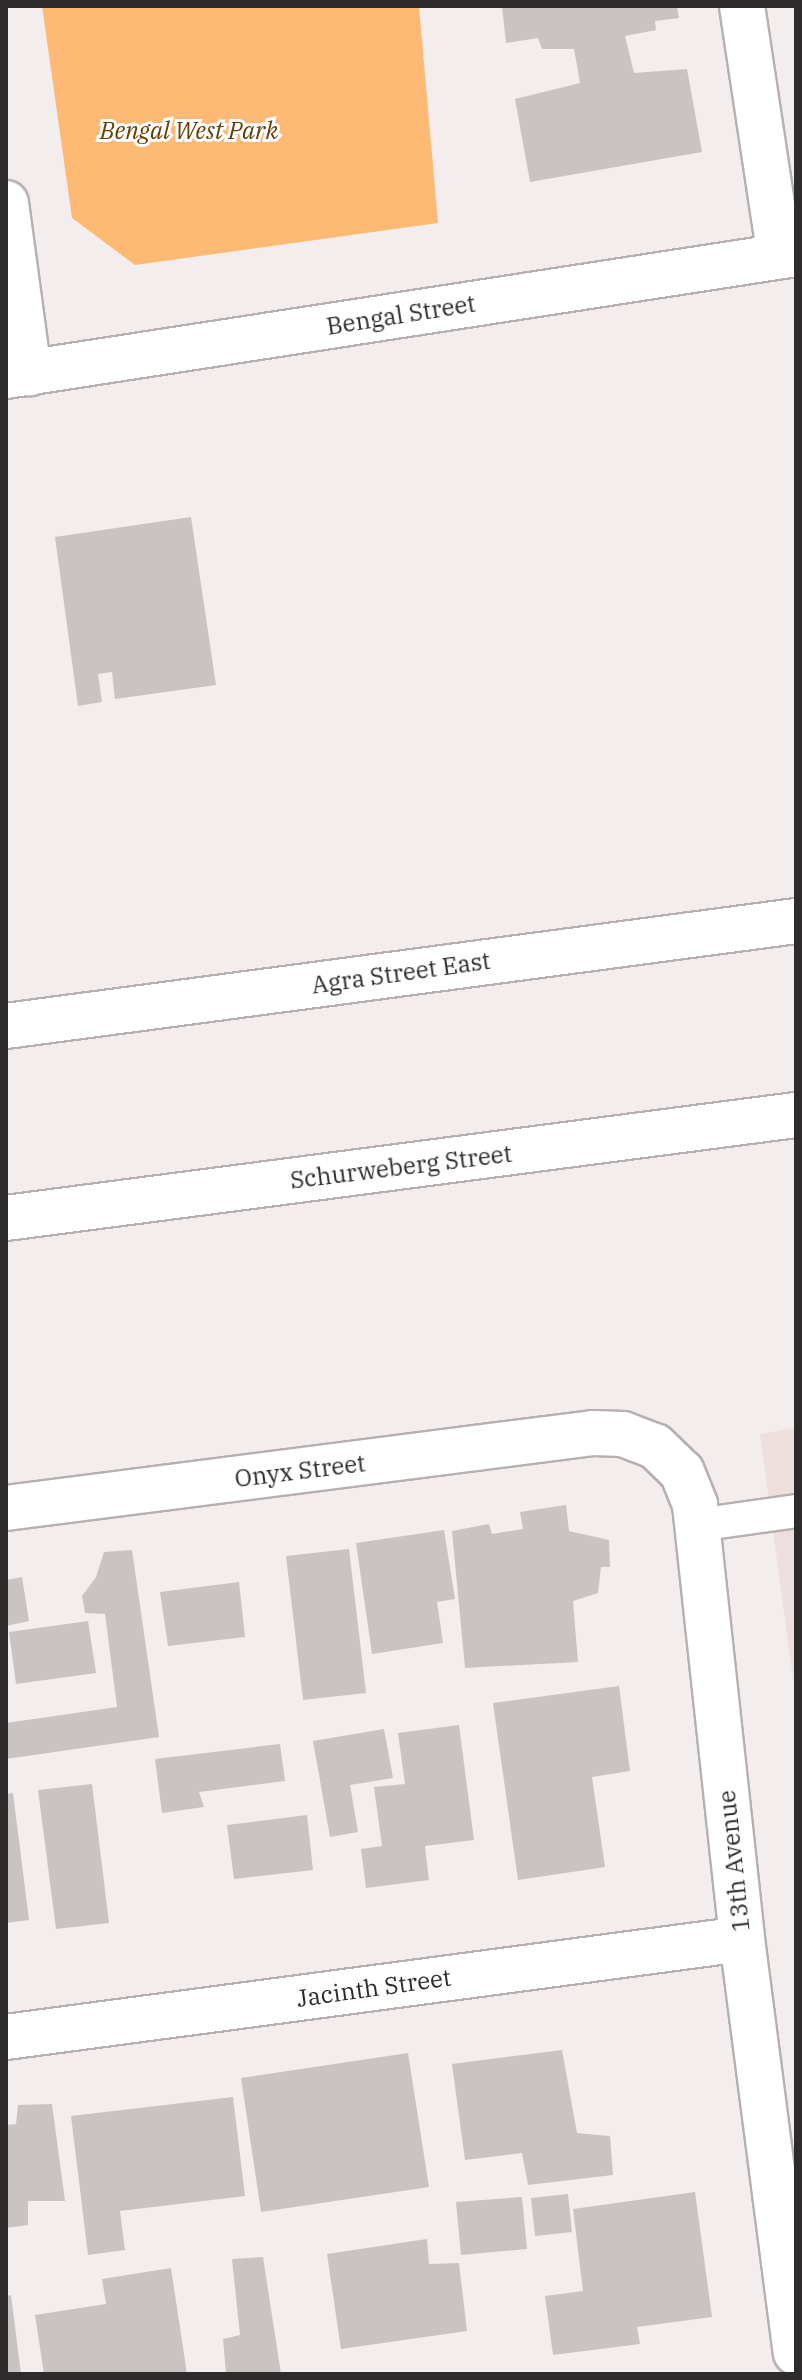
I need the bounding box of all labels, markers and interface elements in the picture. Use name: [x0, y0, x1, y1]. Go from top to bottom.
park label: Bengal West Park: [100, 117, 278, 145]
street label: Bengal Street: [324, 289, 478, 341]
street label: Agra Street East: [310, 946, 492, 1000]
street label: Schurweberg Street: [289, 1139, 513, 1195]
street label: Onyx Street: [233, 1449, 367, 1493]
street label: 13th Avenue: [712, 1789, 756, 1933]
street label: Jacinth Street: [295, 1963, 453, 2013]

